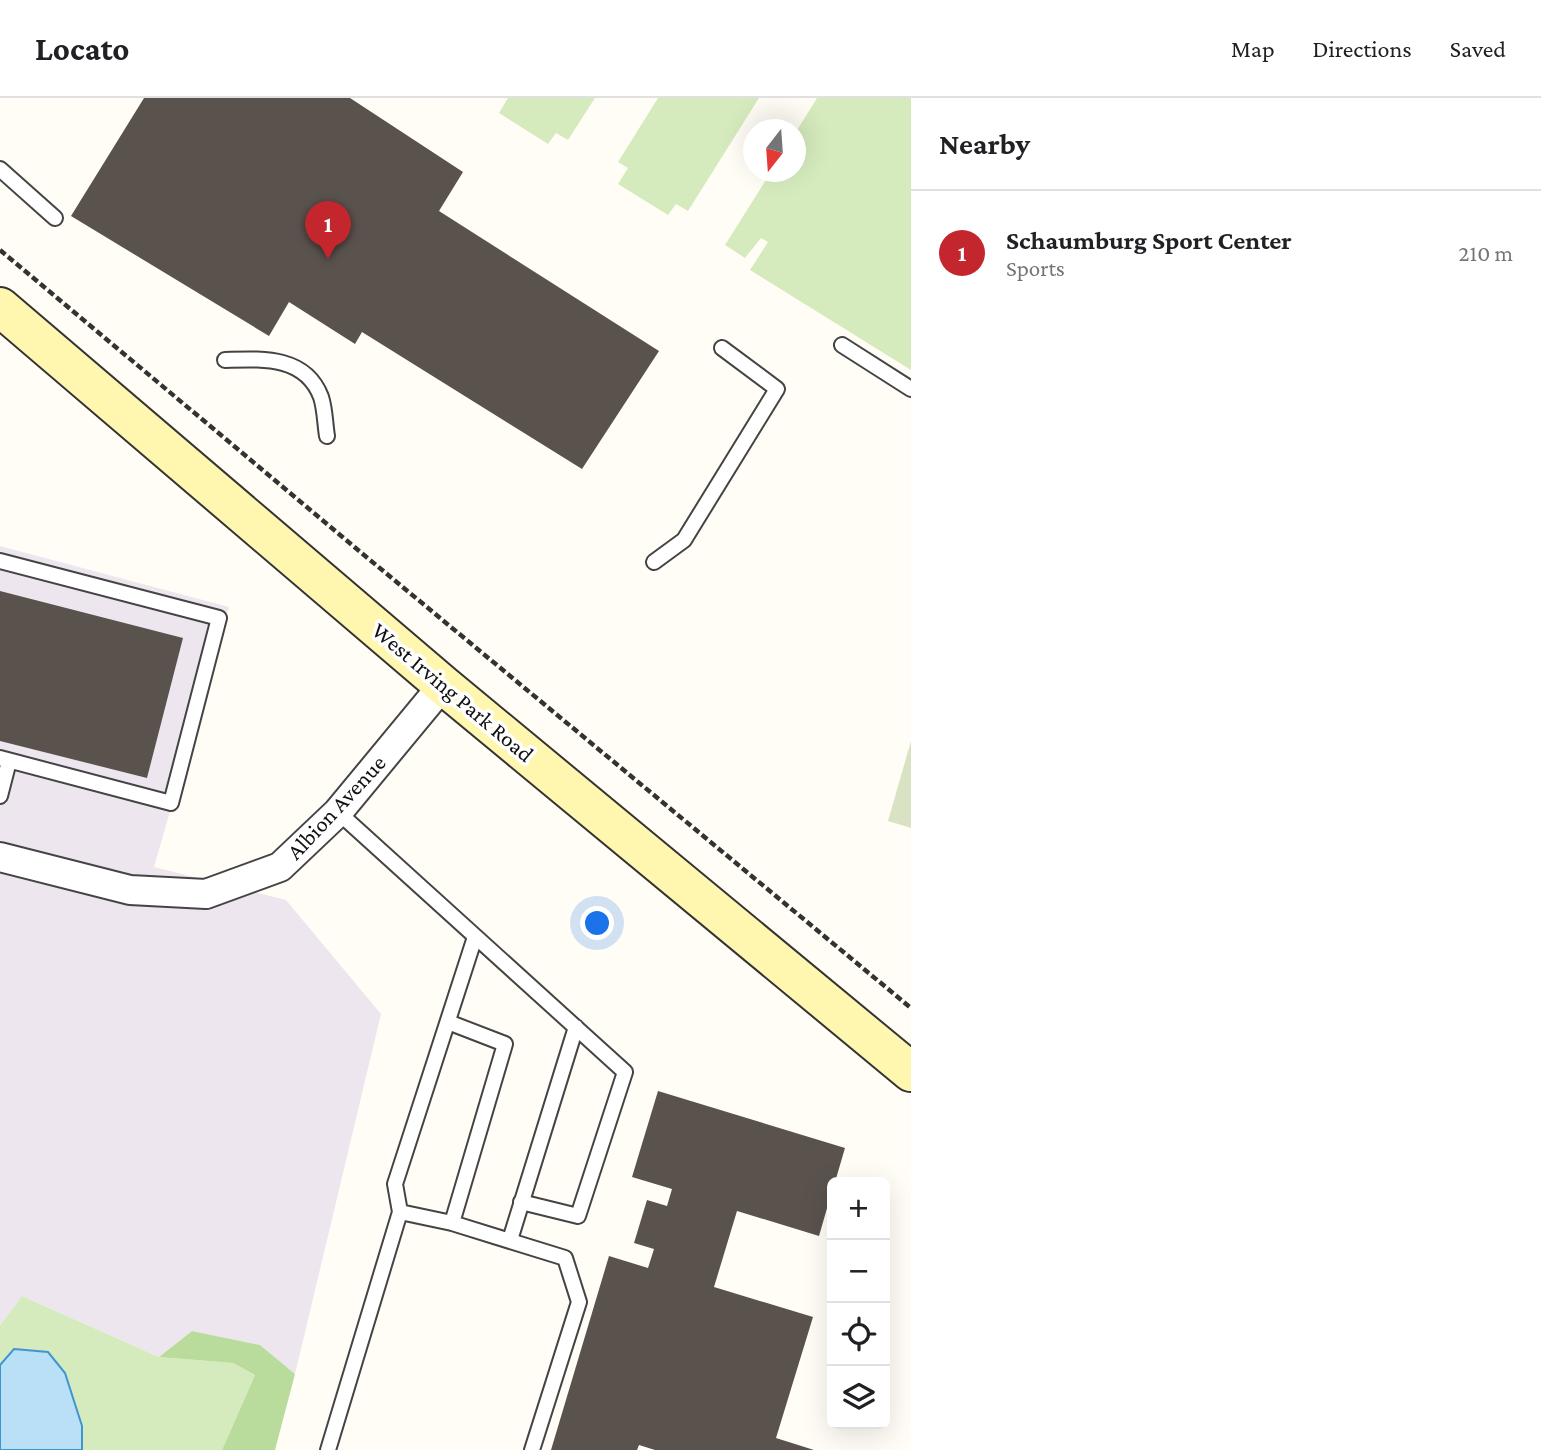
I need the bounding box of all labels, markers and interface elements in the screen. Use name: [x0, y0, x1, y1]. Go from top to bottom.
text: Locato: [35, 30, 130, 67]
text: Map: [1231, 35, 1275, 62]
text: Directions: [1313, 35, 1412, 62]
text: Saved: [1450, 35, 1506, 62]
north arrow: [743, 119, 806, 182]
text: Nearby: [939, 127, 1030, 160]
pin: 1: [305, 201, 351, 259]
text: Schaumburg Sport Center: [1006, 226, 1292, 255]
text: 1: [958, 240, 966, 266]
text: 210 m: [1459, 240, 1513, 266]
text: Sports: [1006, 255, 1065, 281]
street label: West Irving Park Road: [367, 617, 539, 767]
street label: Albion Avenue: [281, 750, 391, 864]
your location: [580, 906, 614, 940]
map controls: [827, 1177, 890, 1429]
button: +: [827, 1177, 890, 1240]
button: −: [827, 1240, 890, 1303]
button: locate: [827, 1303, 890, 1366]
button: layers: [827, 1366, 890, 1429]

